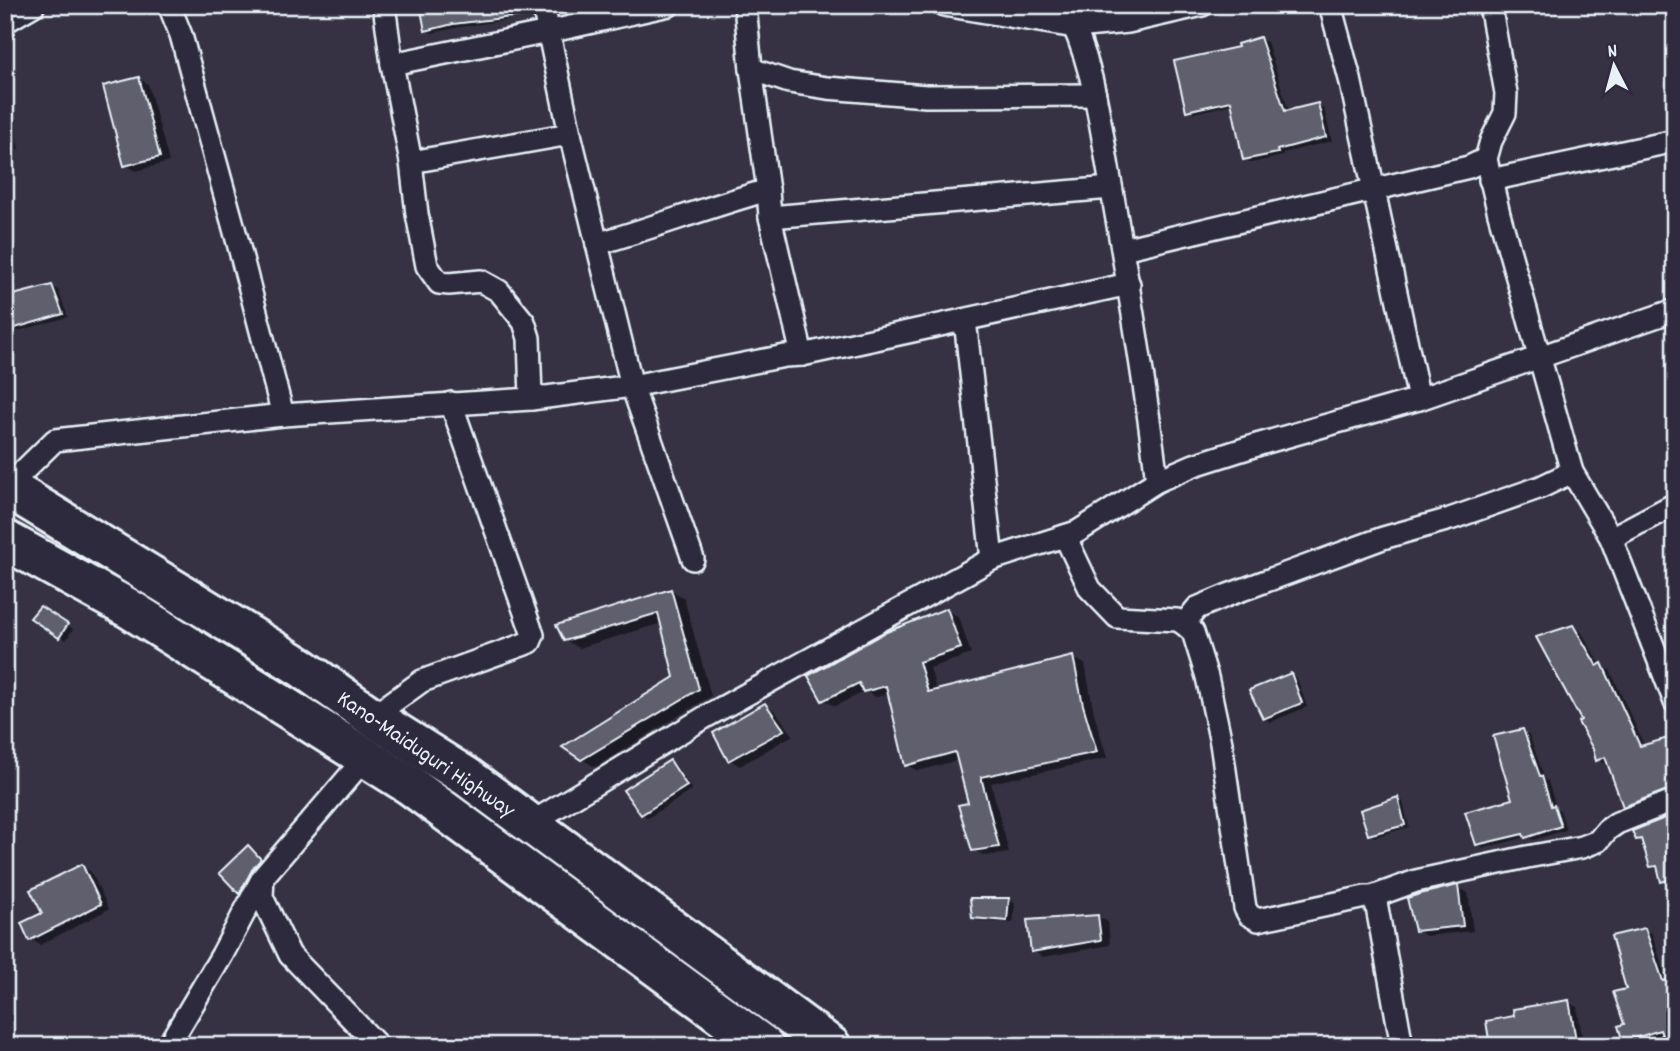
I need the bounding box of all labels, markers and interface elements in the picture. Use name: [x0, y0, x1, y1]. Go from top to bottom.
north arrow: [1578, 32, 1648, 102]
text: N: [1607, 39, 1619, 66]
street label: Kano-Maiduguri Highway: [329, 684, 521, 828]

